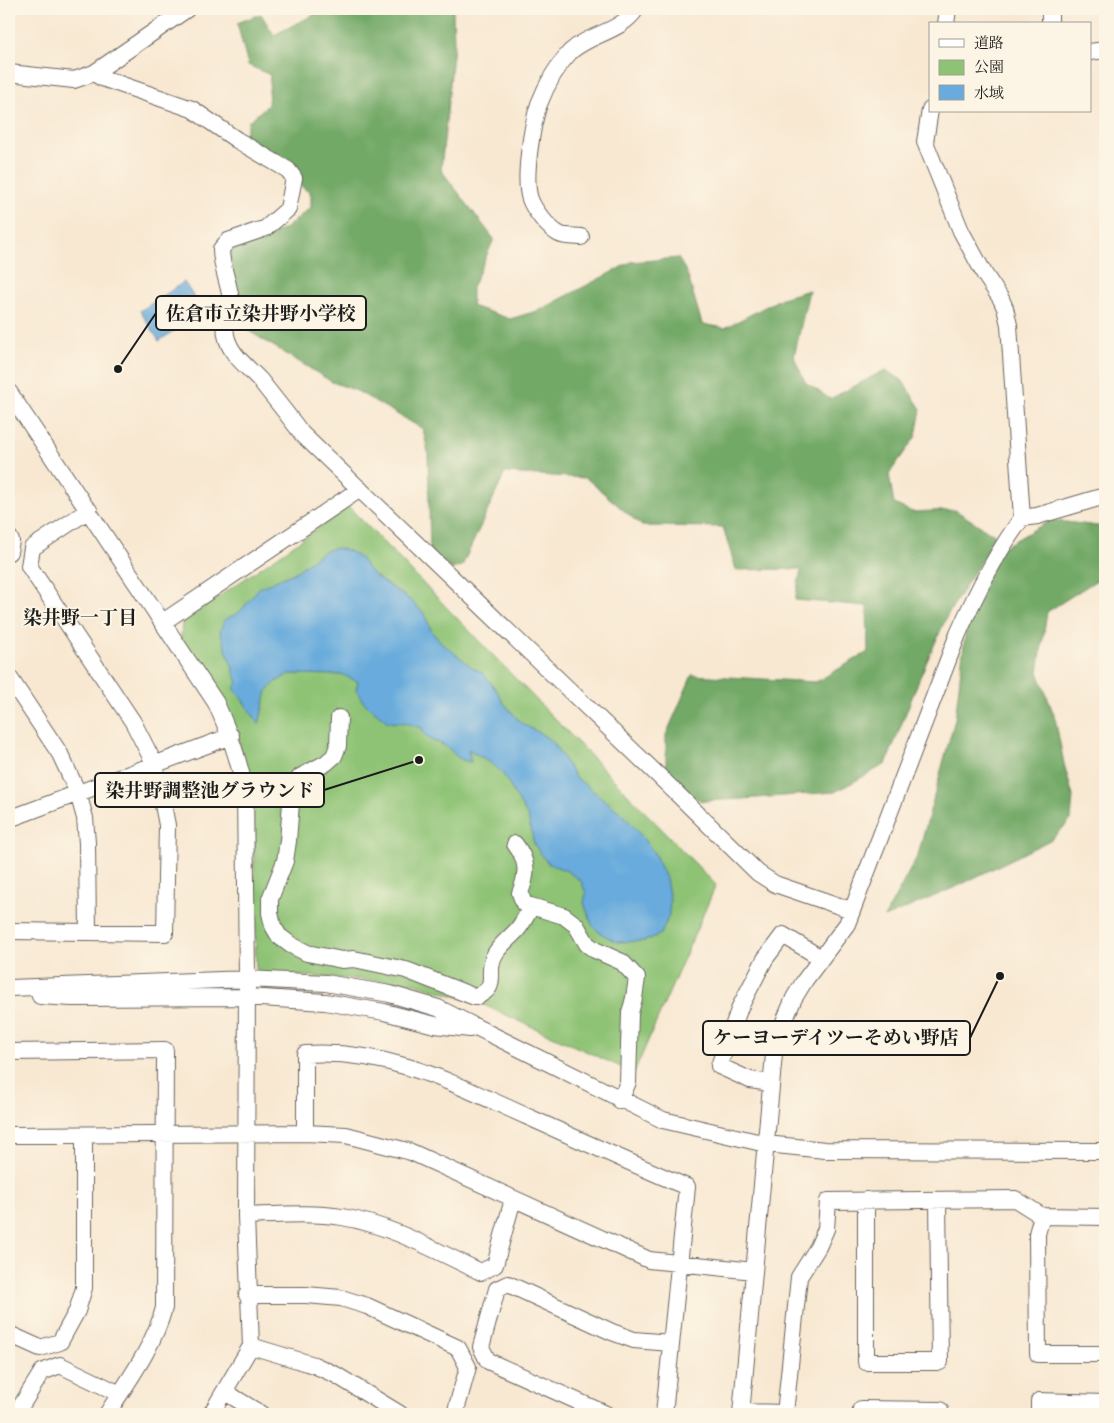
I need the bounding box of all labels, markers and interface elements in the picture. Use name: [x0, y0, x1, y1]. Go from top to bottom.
legend: [929, 22, 1092, 112]
text: 道路: [974, 34, 1004, 53]
text: 公園: [974, 58, 1004, 77]
text: 水域: [974, 84, 1004, 103]
callout: 佐倉市立染井野小学校: [156, 296, 366, 330]
text: 佐倉市立染井野小学校: [166, 302, 356, 326]
district label: 染井野一丁目: [23, 606, 137, 630]
callout: 染井野調整池グラウンド: [95, 773, 324, 807]
text: 染井野調整池グラウンド: [105, 779, 315, 803]
callout: ケーヨーデイツーそめい野店: [703, 1021, 970, 1055]
text: ケーヨーデイツーそめい野店: [713, 1026, 959, 1050]

